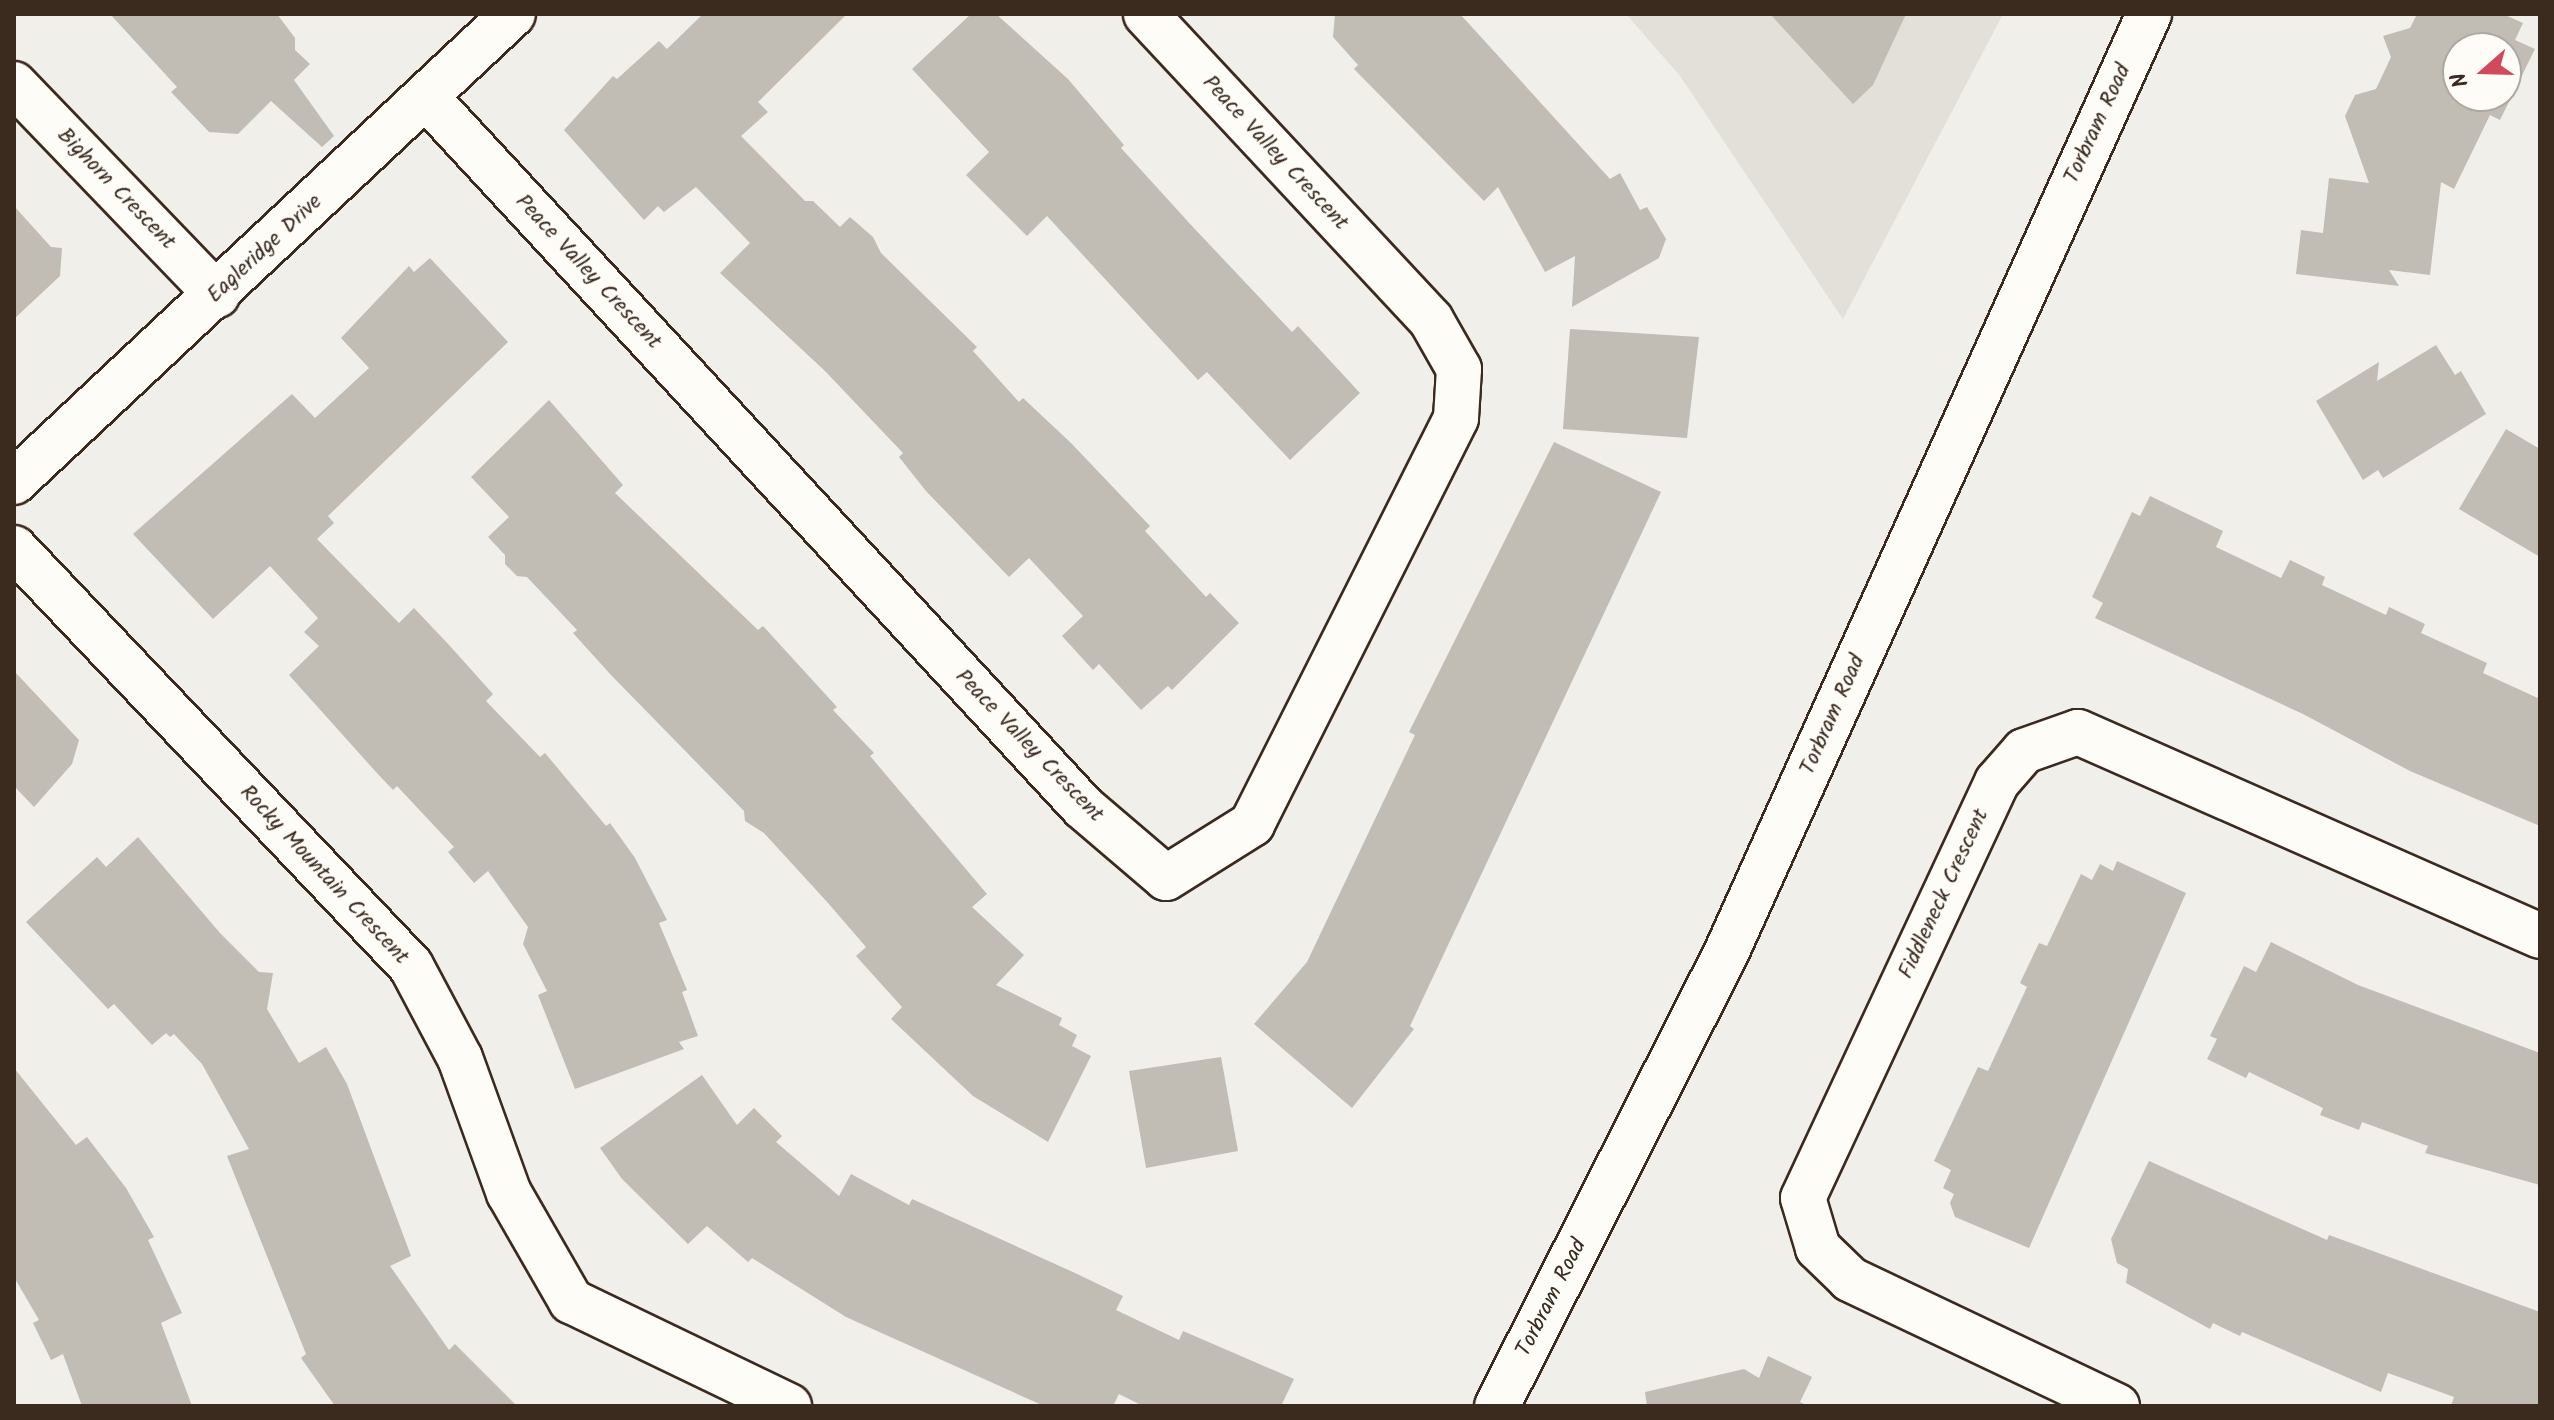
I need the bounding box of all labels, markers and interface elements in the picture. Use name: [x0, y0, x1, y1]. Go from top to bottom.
north arrow: [2442, 32, 2522, 112]
street label: Torbram Road: [2059, 60, 2137, 188]
text: N: [2442, 67, 2480, 92]
street label: Peace Valley Crescent: [1196, 70, 1354, 236]
street label: Bighorn Crescent: [51, 123, 181, 255]
street label: Eagleridge Drive: [202, 189, 328, 309]
street label: Peace Valley Crescent: [509, 189, 667, 355]
street label: Torbram Road: [1795, 651, 1871, 779]
street label: Peace Valley Crescent: [949, 664, 1109, 828]
street label: Rocky Mountain Crescent: [234, 780, 414, 970]
street label: Fiddleneck Crescent: [1893, 805, 1995, 983]
street label: Torbram Road: [1511, 1235, 1593, 1361]

